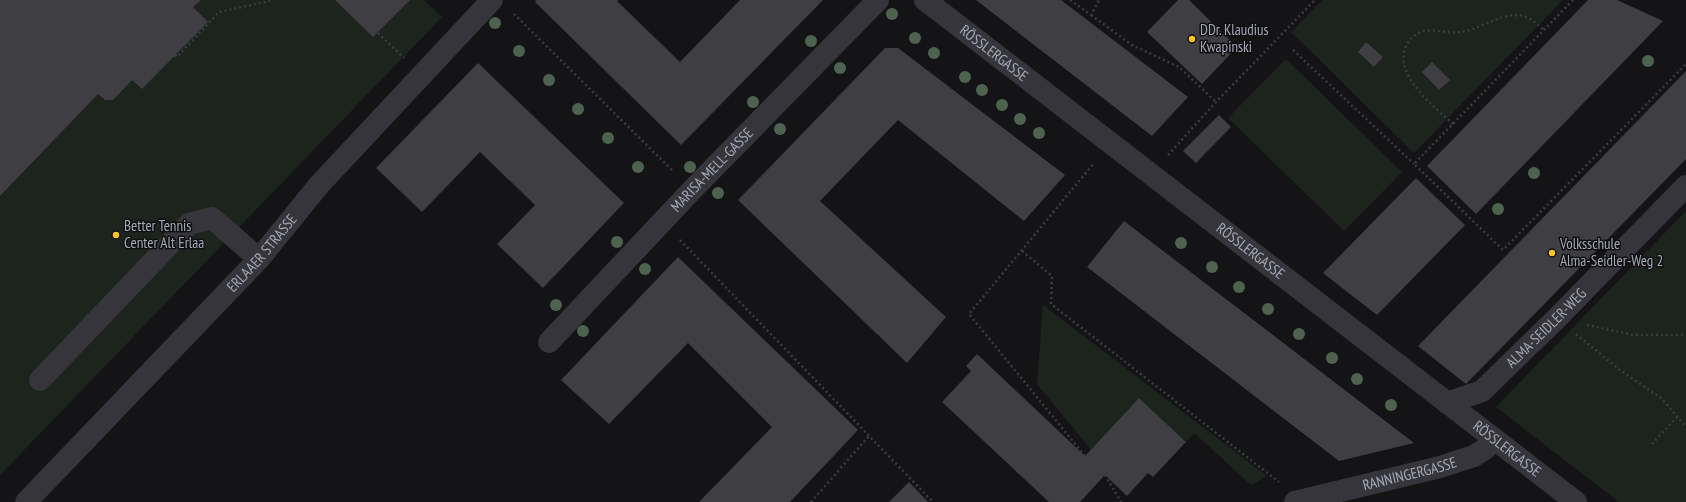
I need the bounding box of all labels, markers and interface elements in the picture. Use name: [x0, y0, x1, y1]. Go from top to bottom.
street label: RÖSSLERGASSE: [956, 20, 1032, 85]
place label: DDr. Klaudius Kwapinski: [1200, 20, 1269, 56]
marker: DDr. Klaudius Kwapinski: [1187, 34, 1197, 44]
street label: MARISA-MELL-GASSE: [666, 123, 757, 216]
street label: ERLAAER STRASSE: [222, 210, 301, 296]
place label: Better Tennis Center Alt Erlaa: [124, 216, 204, 252]
street label: RÖSSLERGASSE: [1213, 218, 1289, 283]
marker: Better Tennis Center Alt Erlaa: [111, 230, 121, 240]
place label: Volksschule Alma-Seidler-Weg 2: [1559, 234, 1663, 270]
marker: Volksschule Alma-Seidler-Weg 2: [1547, 248, 1557, 258]
street label: ALMA-SEIDLER-WEG: [1502, 284, 1590, 372]
street label: RÖSSLERGASSE: [1469, 416, 1545, 481]
street label: RANNINGERGASSE: [1361, 452, 1459, 494]

